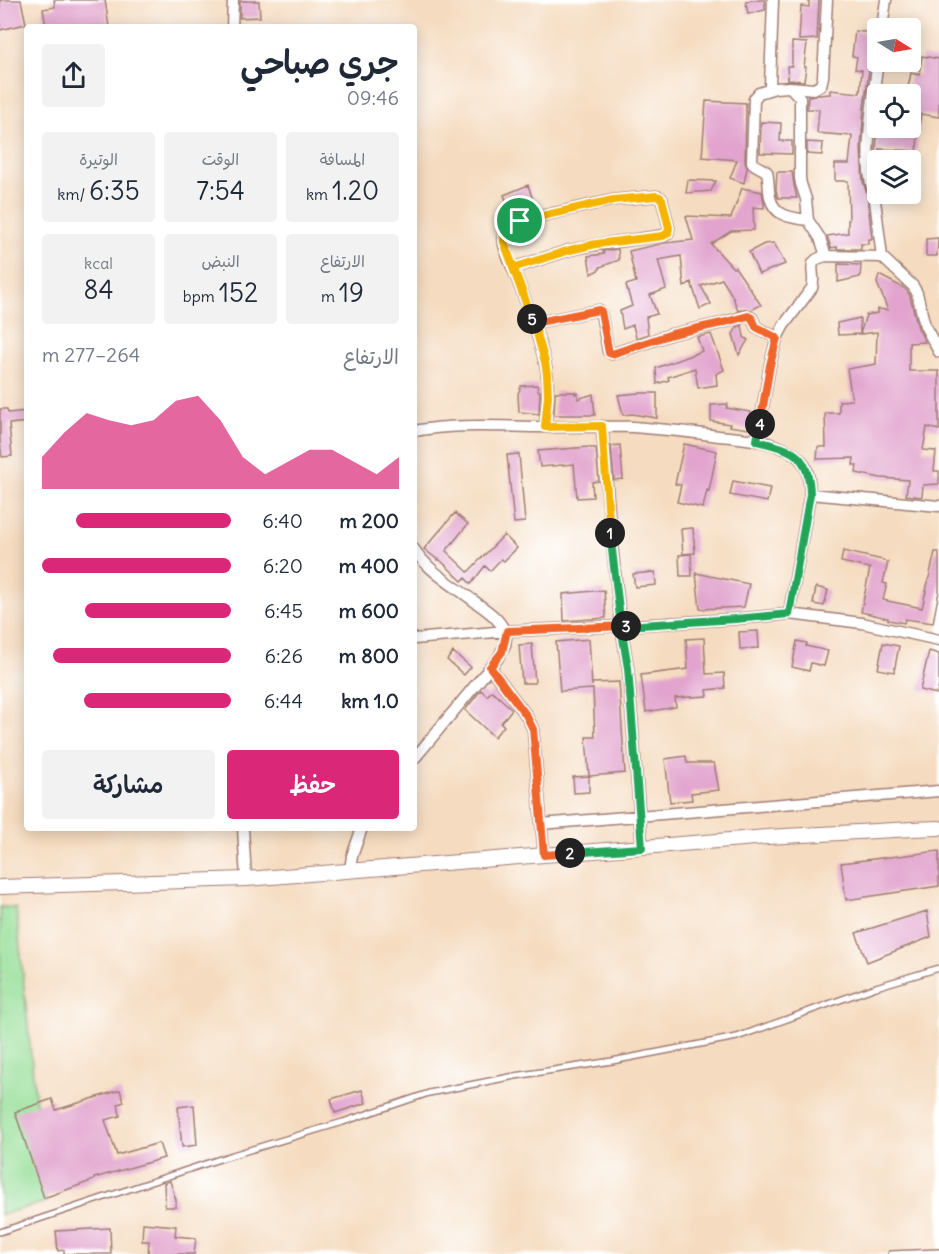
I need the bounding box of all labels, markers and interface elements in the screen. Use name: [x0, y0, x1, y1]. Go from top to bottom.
north arrow: [867, 18, 921, 72]
map controls: [867, 18, 921, 204]
text: جري صباحي: [240, 41, 399, 83]
button: share: [42, 44, 105, 107]
button: locate: [867, 84, 921, 138]
text: 09:46: [347, 85, 399, 110]
text: الوتيرة: [79, 149, 118, 169]
text: الوقت: [202, 149, 239, 169]
text: المسافة: [320, 149, 365, 169]
button: layers: [867, 150, 921, 204]
text: 6:35: [89, 174, 140, 207]
text: 7:54: [196, 174, 245, 207]
text: 1.20: [332, 174, 379, 207]
text: /km: [57, 184, 89, 204]
text: km: [306, 184, 332, 204]
pin: [494, 195, 545, 246]
icon: arrive: [503, 204, 536, 237]
text: النبض: [201, 251, 240, 271]
text: الارتفاع: [320, 251, 365, 271]
text: kcal: [84, 253, 113, 273]
text: 84: [83, 273, 114, 306]
text: 152: [219, 276, 258, 309]
text: 19: [339, 276, 364, 309]
text: bpm: [183, 286, 219, 306]
text: m: [321, 286, 339, 306]
pin: 5: [517, 304, 547, 334]
text: 5: [527, 309, 537, 329]
text: 264–277 m: [42, 342, 140, 367]
text: الارتفاع: [343, 344, 399, 369]
pin: 4: [745, 409, 775, 439]
text: 4: [755, 414, 765, 434]
text: 6:40: [262, 508, 303, 533]
text: 200 m: [339, 508, 399, 533]
pin: 1: [595, 518, 625, 548]
text: 1: [607, 523, 613, 543]
text: 6:20: [263, 553, 303, 578]
text: 400 m: [339, 553, 399, 578]
text: 6:45: [264, 598, 303, 623]
text: 600 m: [339, 598, 399, 623]
pin: 3: [611, 611, 641, 641]
text: 3: [621, 616, 631, 636]
text: 6:26: [264, 643, 303, 668]
text: 800 m: [339, 643, 399, 668]
text: 6:44: [264, 688, 303, 713]
text: 1.0 km: [341, 688, 399, 713]
button: مشاركة: [42, 750, 215, 819]
button: حفظ: [227, 750, 399, 819]
pin: 2: [555, 838, 585, 868]
text: 2: [566, 843, 574, 863]

